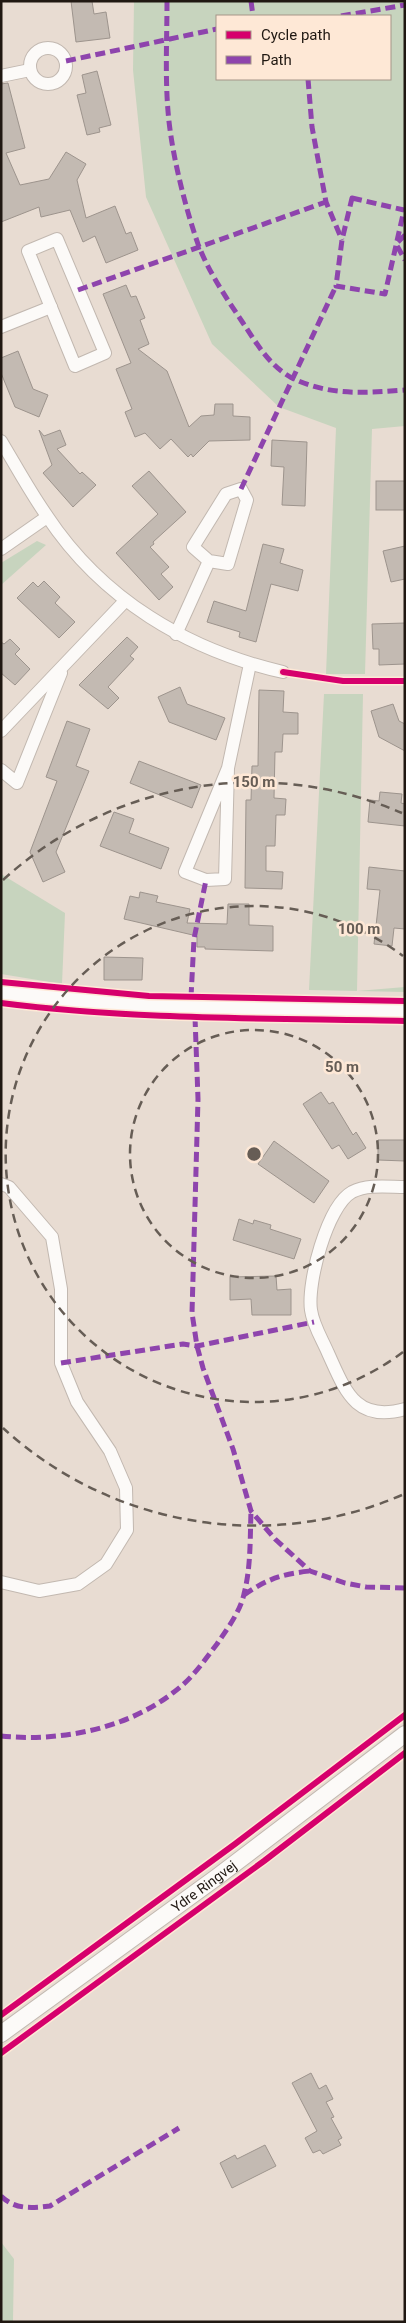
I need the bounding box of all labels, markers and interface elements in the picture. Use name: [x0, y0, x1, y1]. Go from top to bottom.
legend: [216, 15, 391, 80]
text: Cycle path: [261, 26, 331, 44]
text: Path: [261, 51, 292, 69]
text: 150 m: [233, 773, 275, 791]
text: 100 m: [338, 920, 380, 938]
text: 50 m: [325, 1058, 359, 1076]
centre of rings: [245, 1145, 263, 1163]
street label: Ydre Ringvej: [168, 1857, 240, 1915]

